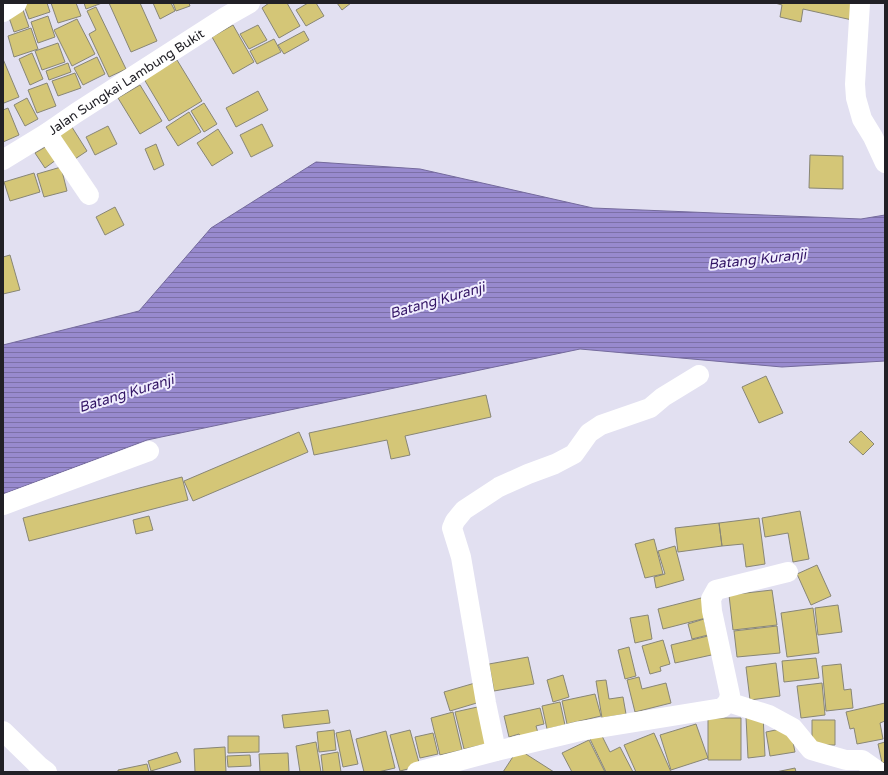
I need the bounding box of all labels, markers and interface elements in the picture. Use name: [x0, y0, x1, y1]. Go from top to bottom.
street label: Jalan Sungkai Lambung Bukit: [46, 26, 208, 139]
water label: Batang Kuranji: [707, 246, 808, 273]
water label: Batang Kuranji: [388, 278, 488, 322]
water label: Batang Kuranji: [77, 371, 177, 416]

